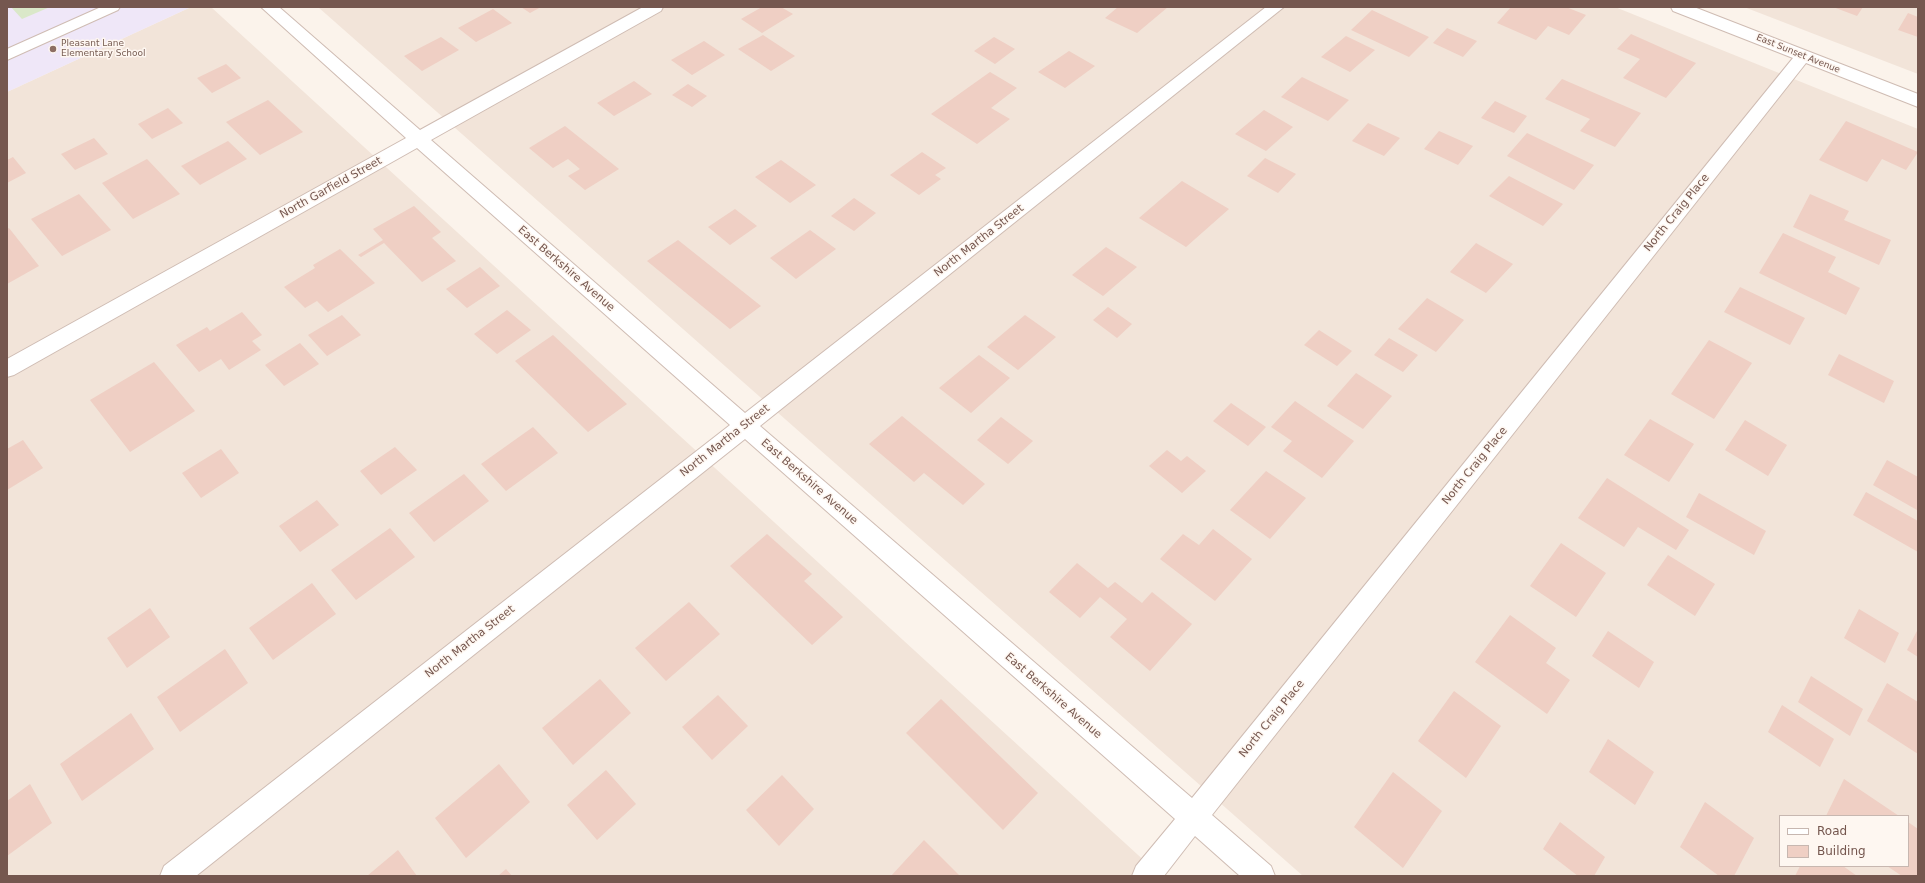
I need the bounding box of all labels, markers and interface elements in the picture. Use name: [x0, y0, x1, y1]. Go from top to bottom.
street label: East Sunset Avenue: [1755, 32, 1841, 76]
place label: Pleasant Lane Elementary School: [61, 39, 146, 60]
marker: Pleasant Lane Elementary School: [48, 44, 58, 54]
street label: North Garfield Street: [278, 154, 384, 222]
street label: North Craig Place: [1642, 172, 1712, 254]
street label: North Martha Street: [932, 202, 1026, 280]
street label: East Berkshire Avenue: [515, 223, 617, 315]
street label: North Martha Street: [678, 402, 772, 480]
street label: North Craig Place: [1440, 425, 1510, 507]
street label: East Berkshire Avenue: [758, 436, 860, 528]
street label: North Martha Street: [423, 603, 517, 681]
street label: East Berkshire Avenue: [1002, 650, 1104, 742]
street label: North Craig Place: [1237, 678, 1307, 760]
legend: [1779, 815, 1909, 867]
text: Road: [1817, 824, 1847, 838]
text: Building: [1817, 844, 1866, 858]

